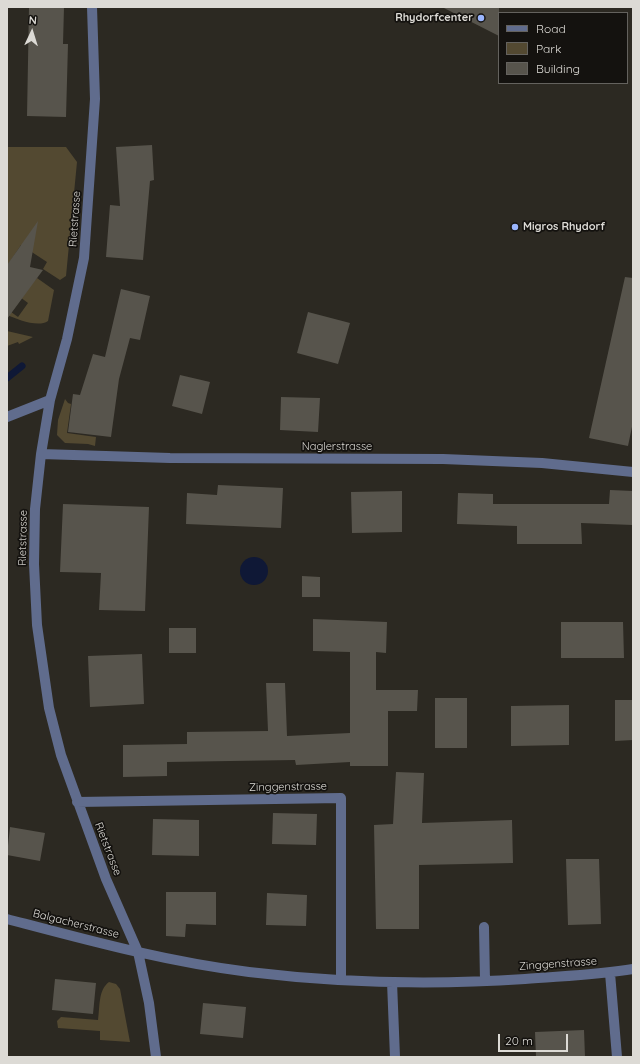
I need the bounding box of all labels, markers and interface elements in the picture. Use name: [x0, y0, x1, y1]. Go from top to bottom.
place label: Rhydorfcenter: [395, 11, 473, 25]
north arrow: [12, 12, 52, 52]
legend: [498, 12, 628, 84]
text: N: [28, 13, 37, 27]
marker: Rhydorfcenter: [476, 13, 486, 23]
text: Road: [536, 21, 566, 36]
text: Park: [536, 41, 561, 56]
text: Building: [536, 61, 580, 76]
street label: Rietstrasse: [66, 191, 84, 247]
place label: Migros Rhydorf: [523, 220, 605, 234]
marker: Migros Rhydorf: [510, 222, 520, 232]
street label: Naglerstrasse: [302, 440, 372, 454]
street label: Rietstrasse: [16, 510, 30, 566]
street label: Zinggenstrasse: [249, 780, 327, 794]
street label: Rietstrasse: [92, 820, 124, 878]
street label: Balgacherstrasse: [32, 907, 120, 941]
street label: Zinggenstrasse: [519, 955, 597, 973]
scale bar: [500, 1026, 570, 1052]
text: 20 m: [505, 1033, 533, 1048]

